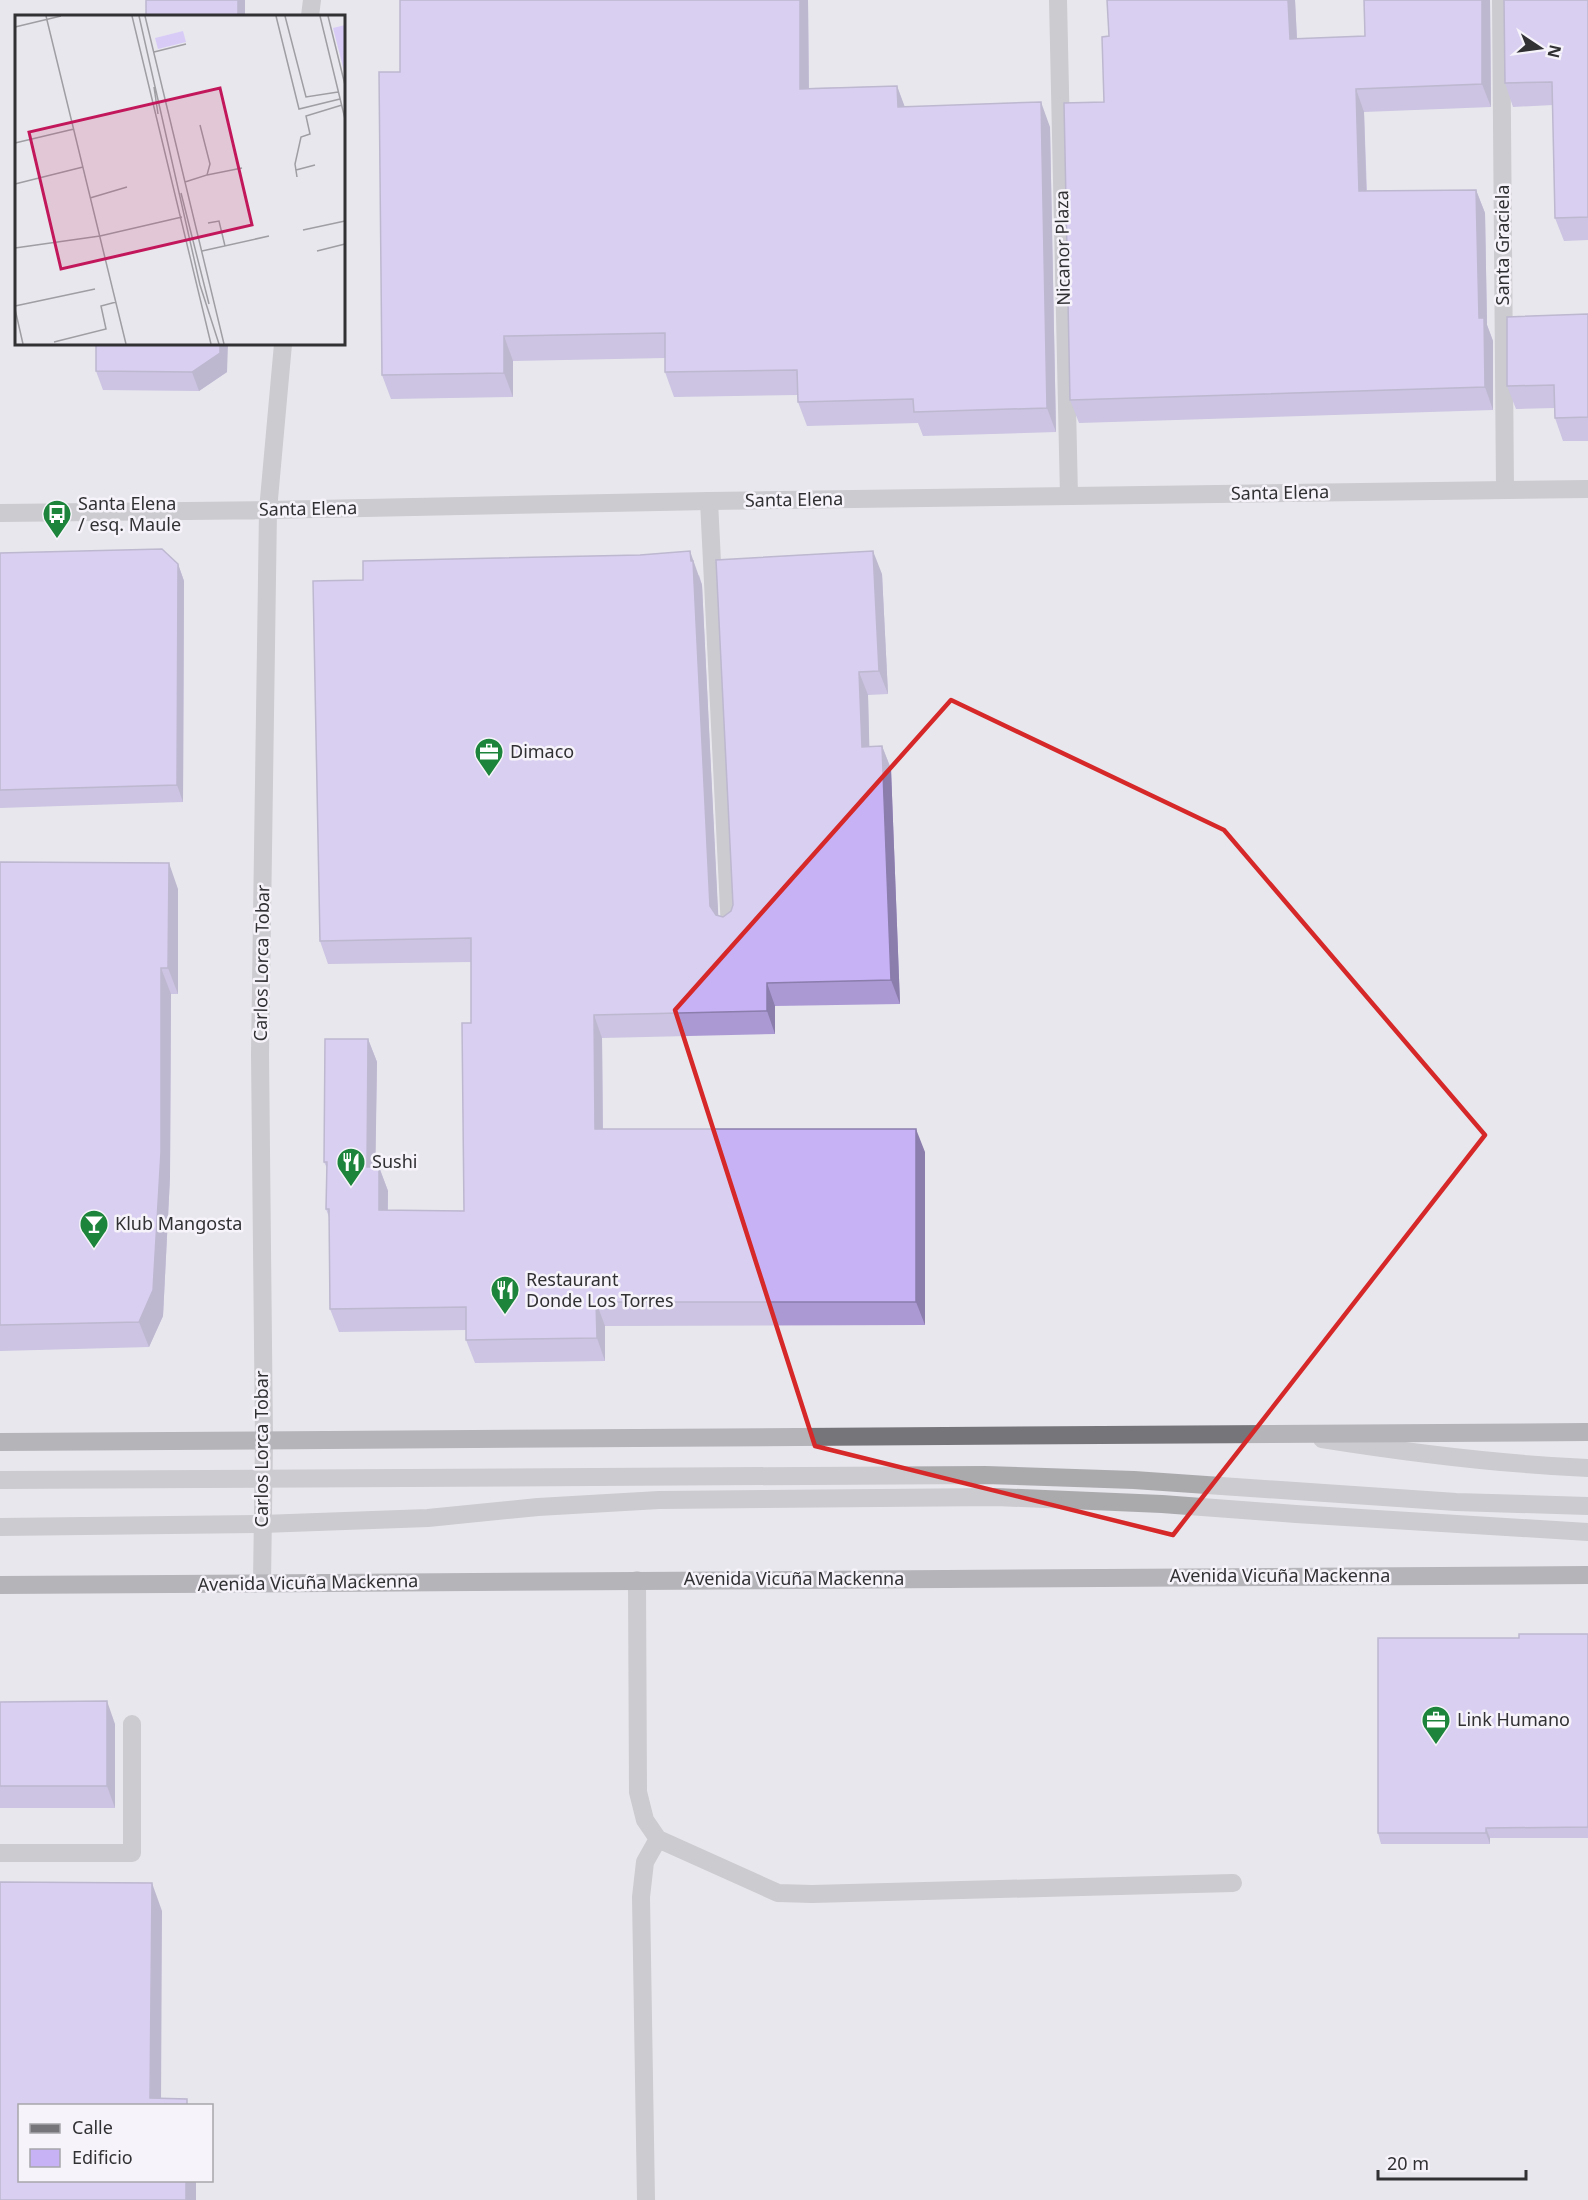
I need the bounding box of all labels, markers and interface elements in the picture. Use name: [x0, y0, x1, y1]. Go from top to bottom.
inset map: [15, 15, 345, 345]
north arrow: [1510, 18, 1570, 78]
text: N: [1542, 43, 1567, 60]
street label: Santa Graciela: [1490, 185, 1514, 305]
street label: Nicanor Plaza: [1049, 190, 1075, 306]
street label: Santa Elena: [1231, 479, 1329, 505]
street label: Santa Elena: [745, 486, 843, 512]
place label: Santa Elena / esq. Maule: [78, 491, 181, 536]
street label: Santa Elena: [259, 495, 357, 521]
bus stop icon: Santa Elena / esq. Maule: [41, 498, 73, 540]
office icon: Dimaco: [473, 736, 505, 778]
place label: Dimaco: [510, 739, 574, 763]
street label: Carlos Lorca Tobar: [248, 884, 274, 1042]
restaurant icon: Sushi: [335, 1146, 367, 1188]
place label: Sushi: [372, 1149, 417, 1173]
bar icon: Klub Mangosta: [78, 1208, 110, 1250]
place label: Klub Mangosta: [115, 1211, 242, 1235]
place label: Restaurant Donde Los Torres: [526, 1267, 674, 1312]
restaurant icon: Restaurant Donde Los Torres: [489, 1274, 521, 1316]
street label: Carlos Lorca Tobar: [249, 1370, 273, 1527]
street label: Avenida Vicuña Mackenna: [1170, 1563, 1390, 1587]
street label: Avenida Vicuña Mackenna: [684, 1566, 904, 1590]
street label: Avenida Vicuña Mackenna: [197, 1568, 419, 1596]
office icon: Link Humano: [1420, 1704, 1452, 1746]
place label: Link Humano: [1457, 1707, 1570, 1731]
legend: [18, 2104, 213, 2182]
text: Calle: [72, 2115, 113, 2139]
scale bar: [1378, 2143, 1526, 2181]
text: Edificio: [72, 2145, 133, 2169]
text: 20 m: [1387, 2151, 1429, 2175]

